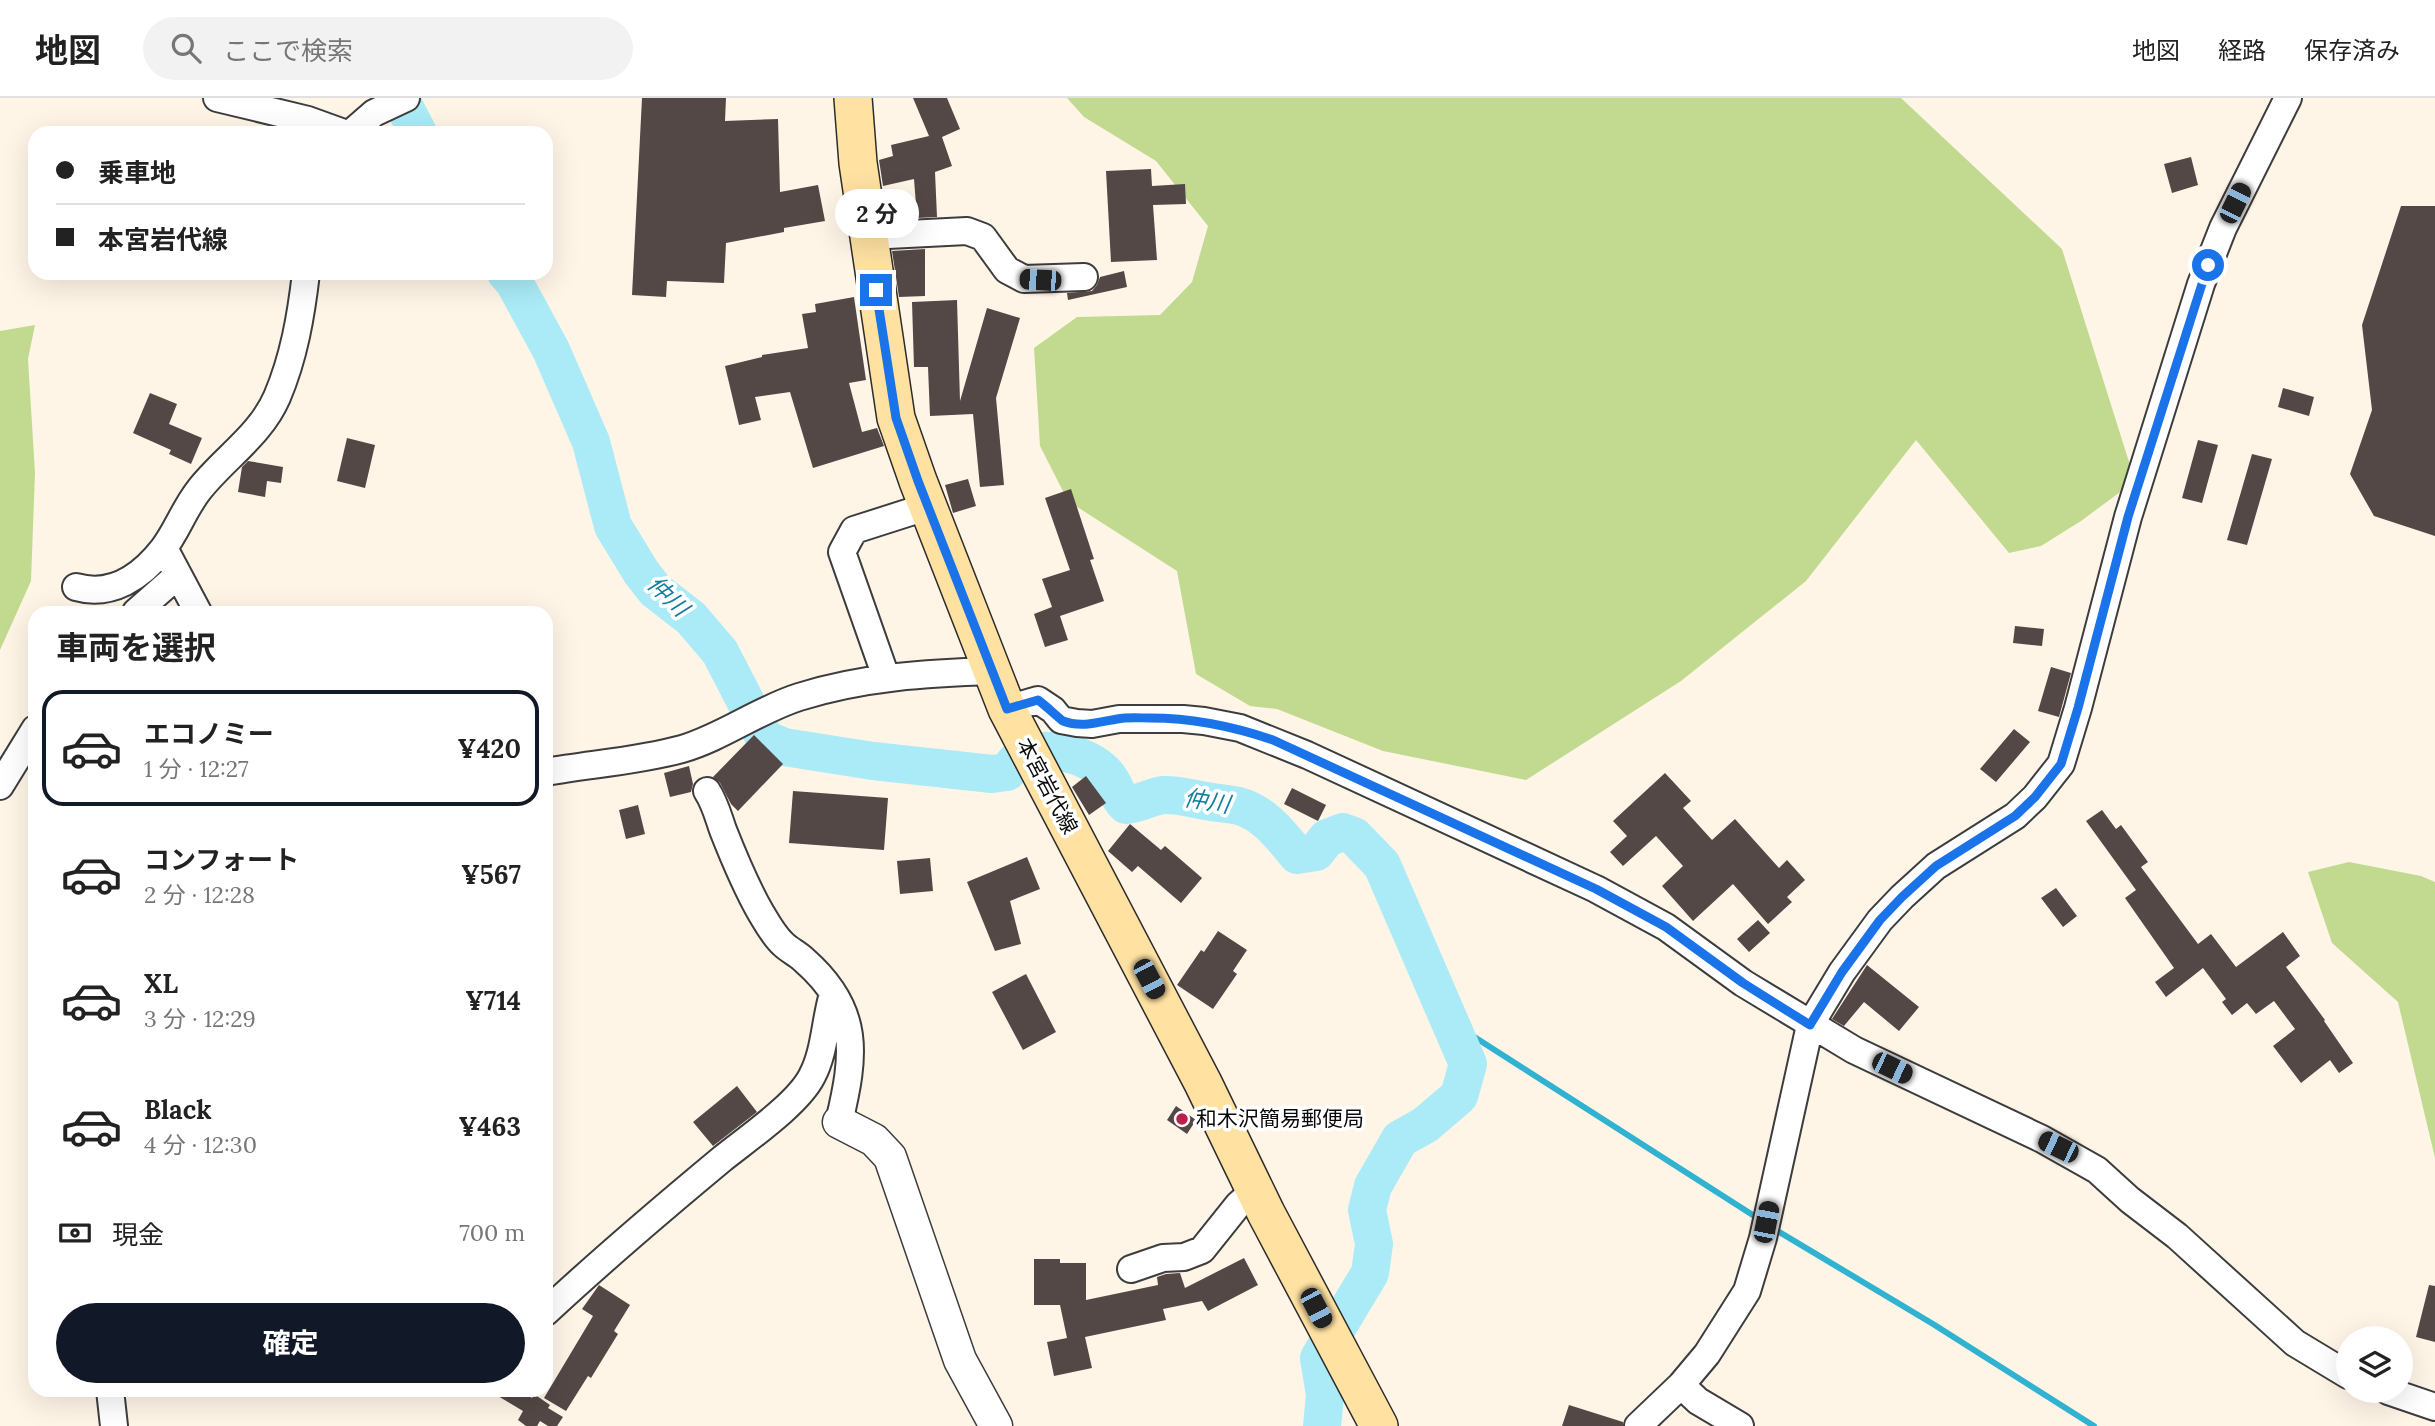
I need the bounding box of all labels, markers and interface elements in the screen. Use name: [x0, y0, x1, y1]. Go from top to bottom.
search box: [143, 17, 633, 80]
text: 地図: [35, 29, 101, 71]
icon: search: [167, 29, 205, 67]
text: ここで検索: [223, 34, 353, 67]
text: 地図: [2132, 35, 2180, 66]
text: 経路: [2218, 35, 2266, 66]
text: 保存済み: [2304, 35, 2400, 66]
text: 乗車地: [98, 156, 176, 189]
car: [2217, 180, 2254, 226]
callout: 2 分: [834, 188, 918, 238]
text: 2 分: [856, 199, 898, 228]
text: 本宮岩代線: [98, 223, 228, 256]
route start: [2192, 249, 2224, 281]
car: [1019, 268, 1062, 292]
route end: [860, 274, 892, 306]
water label: 仲川: [642, 569, 697, 624]
text: 車両を選択: [56, 627, 216, 668]
icon: car: [60, 717, 123, 780]
text: エコノミー: [144, 717, 274, 750]
text: ¥420: [458, 732, 521, 765]
street label: 本宮岩代線: [1011, 733, 1084, 838]
text: 1 分 · 12:27: [144, 754, 249, 783]
water label: 仲川: [1182, 783, 1235, 819]
icon: car: [60, 843, 123, 906]
text: コンフォート: [144, 843, 299, 876]
text: ¥567: [461, 858, 521, 891]
text: 2 分 · 12:28: [144, 880, 255, 909]
car: [1130, 956, 1169, 1002]
text: XL: [144, 967, 178, 1000]
icon: car: [60, 969, 123, 1032]
text: ¥714: [465, 984, 521, 1017]
text: 3 分 · 12:29: [144, 1004, 256, 1033]
car: [1869, 1049, 1916, 1087]
text: Black: [144, 1093, 212, 1126]
icon: car: [60, 1095, 123, 1158]
place label: 和木沢簡易郵便局: [1196, 1105, 1364, 1132]
text: ¥463: [458, 1110, 521, 1143]
marker: 和木沢簡易郵便局: [1174, 1111, 1190, 1127]
car: [2035, 1128, 2082, 1166]
text: 4 分 · 12:30: [144, 1130, 257, 1159]
car: [1752, 1199, 1781, 1245]
icon: cash: [56, 1214, 94, 1252]
text: 現金: [112, 1218, 164, 1251]
text: 700 m: [459, 1218, 525, 1247]
car: [1297, 1285, 1336, 1331]
button: 確定: [56, 1303, 525, 1383]
map controls: [2336, 1326, 2413, 1403]
button: layers: [2336, 1326, 2413, 1403]

